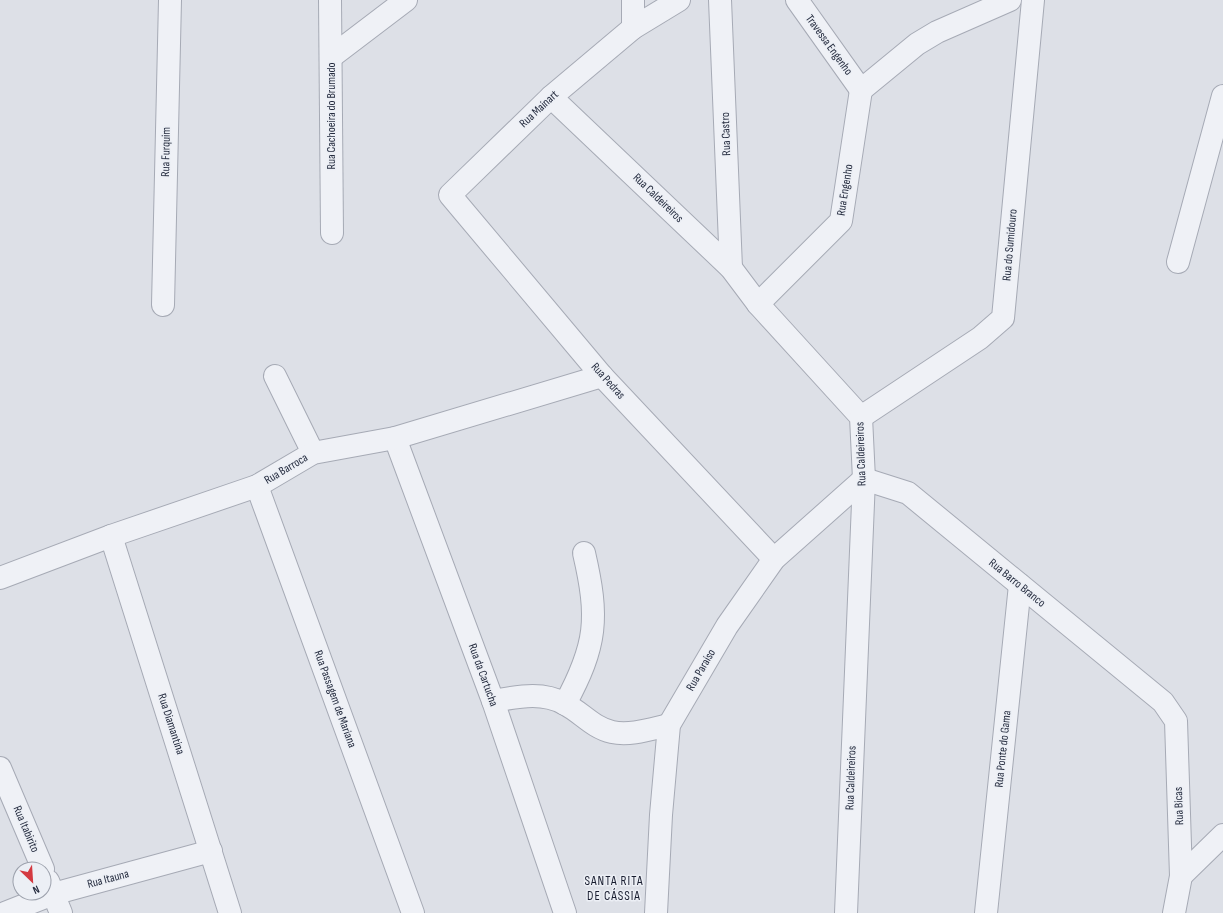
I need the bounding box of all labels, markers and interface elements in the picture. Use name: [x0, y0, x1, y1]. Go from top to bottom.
street label: Travessa Engenho: [802, 12, 856, 78]
street label: Rua Cachoeira do Brumado: [324, 62, 339, 170]
street label: Rua Mainart: [516, 87, 562, 131]
street label: Rua Castro: [718, 112, 734, 156]
street label: Rua Furquim: [158, 127, 174, 177]
street label: Rua Engenho: [834, 163, 856, 217]
street label: Rua Caldeireiros: [630, 170, 686, 226]
street label: Rua do Sumidouro: [999, 208, 1021, 282]
street label: Rua Pedras: [588, 360, 628, 402]
street label: Rua Caldeireiros: [852, 422, 870, 486]
street label: Rua Barroca: [262, 450, 311, 488]
street label: Rua Barro Branco: [986, 556, 1048, 610]
street label: Rua da Cartucha: [465, 642, 501, 709]
street label: Rua Paraíso: [683, 646, 719, 694]
street label: Rua Passagem de Mariana: [310, 648, 360, 750]
street label: Rua Diamantina: [154, 692, 188, 757]
street label: Rua Ponte do Gama: [991, 709, 1015, 788]
street label: Rua Caldeireiros: [842, 746, 860, 810]
street label: Rua Bicas: [1171, 787, 1187, 825]
street label: Rua Itabirito: [9, 803, 43, 855]
north arrow: [12, 861, 52, 901]
street label: Rua Itauna: [86, 866, 131, 892]
district label: SANTA RITA DE CÁSSIA: [584, 873, 644, 904]
text: N: [30, 882, 41, 897]

